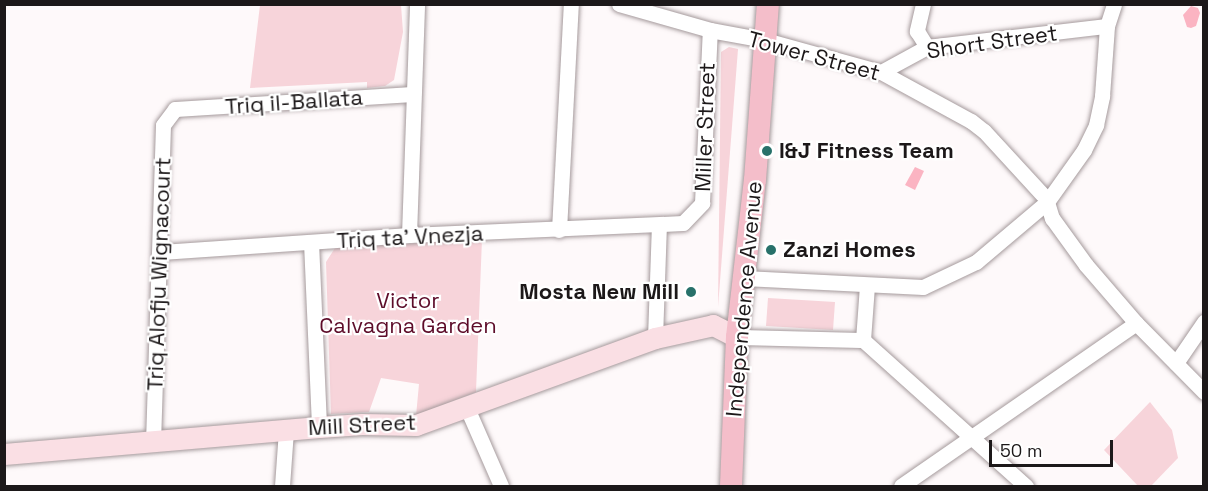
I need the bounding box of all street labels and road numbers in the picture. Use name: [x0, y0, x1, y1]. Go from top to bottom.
street label: Short Street: [925, 20, 1059, 64]
street label: Tower Street: [745, 26, 883, 86]
street label: Miller Street: [690, 62, 720, 192]
street label: Triq il-Ballata: [224, 84, 364, 120]
street label: Triq Alofju Wignacourt: [142, 157, 176, 391]
street label: Independence Avenue: [721, 180, 767, 418]
street label: Triq ta' Vnezja: [336, 220, 484, 254]
street label: Mill Street: [307, 409, 417, 441]

